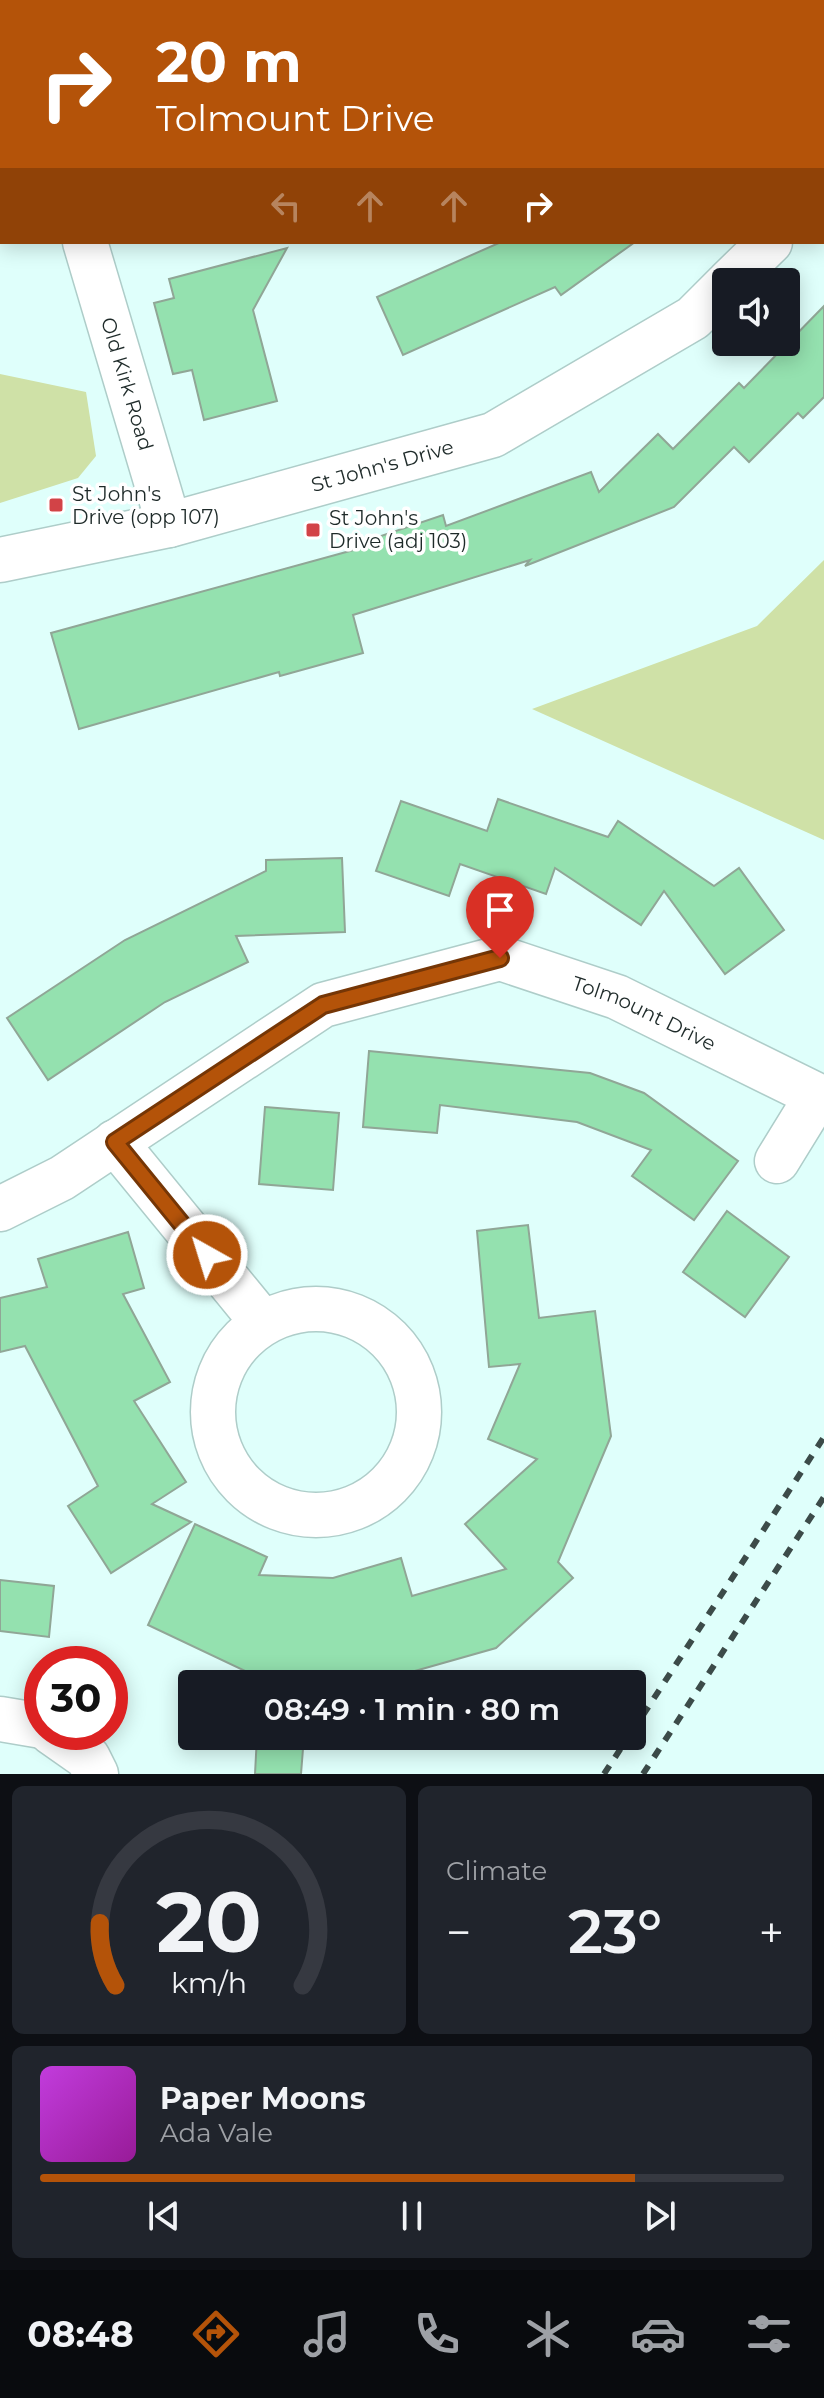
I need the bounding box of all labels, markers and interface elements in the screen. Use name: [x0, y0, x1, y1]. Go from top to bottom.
text: 20 m: [156, 28, 302, 96]
icon: right: [24, 32, 128, 136]
text: Tolmount Drive: [156, 96, 435, 140]
icon: left: [264, 184, 308, 228]
icon: ahead: [348, 184, 392, 228]
icon: ahead: [432, 184, 476, 228]
icon: right: [516, 184, 560, 228]
map controls: [712, 268, 800, 356]
button: sound: [712, 268, 800, 356]
street label: Old Kirk Road: [96, 314, 158, 453]
street label: St John's Drive: [308, 435, 456, 497]
place label: St John's Drive (opp 107): [72, 482, 220, 529]
marker: St John's Drive (opp 107): [47, 496, 65, 514]
place label: St John's Drive (adj 103): [329, 506, 467, 553]
marker: St John's Drive (adj 103): [304, 521, 322, 539]
pin: [466, 876, 534, 958]
icon: arrive: [478, 888, 522, 932]
street label: Tolmount Drive: [569, 971, 720, 1056]
position arrow: [165, 1213, 249, 1297]
speed limit sign: 30: [24, 1646, 128, 1750]
text: 08:49 · 1 min · 80 m: [264, 1691, 560, 1728]
text: Climate: [446, 1855, 547, 1887]
text: 20: [156, 1871, 262, 1973]
text: 23°: [568, 1895, 662, 1968]
text: −: [446, 1905, 471, 1959]
text: +: [759, 1905, 784, 1959]
text: km/h: [171, 1965, 247, 2000]
text: Paper Moons: [160, 2080, 366, 2117]
text: Ada Vale: [160, 2117, 273, 2149]
icon: previous: [142, 2194, 186, 2238]
icon: pause: [390, 2194, 434, 2238]
icon: next: [638, 2194, 682, 2238]
icon: directions: [188, 2306, 244, 2362]
icon: music: [299, 2306, 355, 2362]
icon: phone: [409, 2306, 465, 2362]
icon: climate: [520, 2306, 576, 2362]
icon: car: [630, 2306, 686, 2362]
icon: filters: [741, 2306, 797, 2362]
text: 08:48: [27, 2312, 134, 2356]

